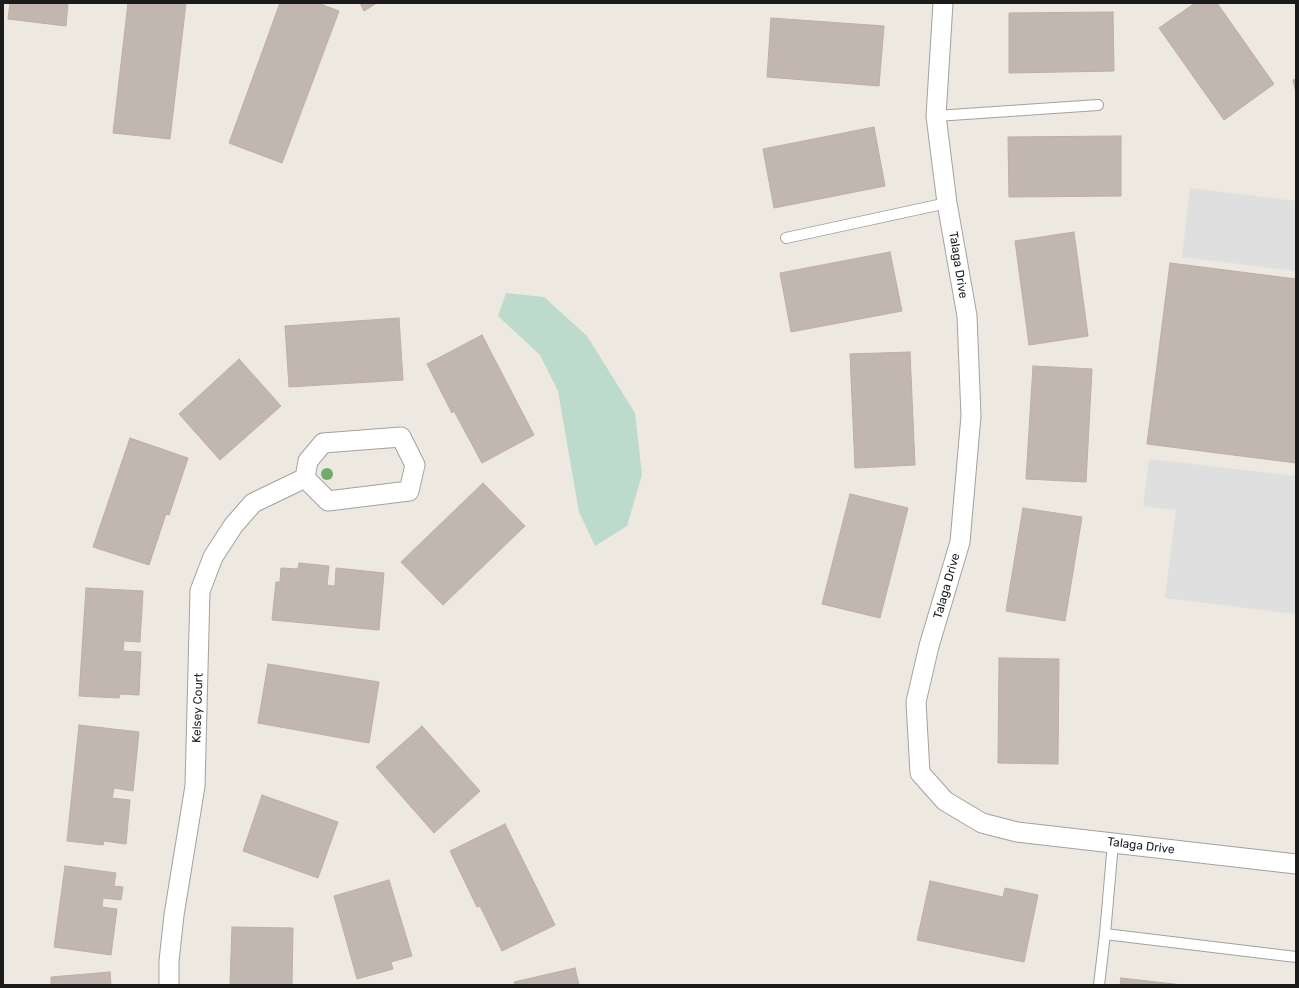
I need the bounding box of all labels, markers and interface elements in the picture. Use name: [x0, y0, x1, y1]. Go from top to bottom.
street label: Talaga Drive: [946, 230, 970, 300]
street label: Talaga Drive: [931, 552, 963, 620]
street label: Kelsey Court: [190, 673, 206, 743]
street label: Talaga Drive: [1107, 835, 1175, 857]

